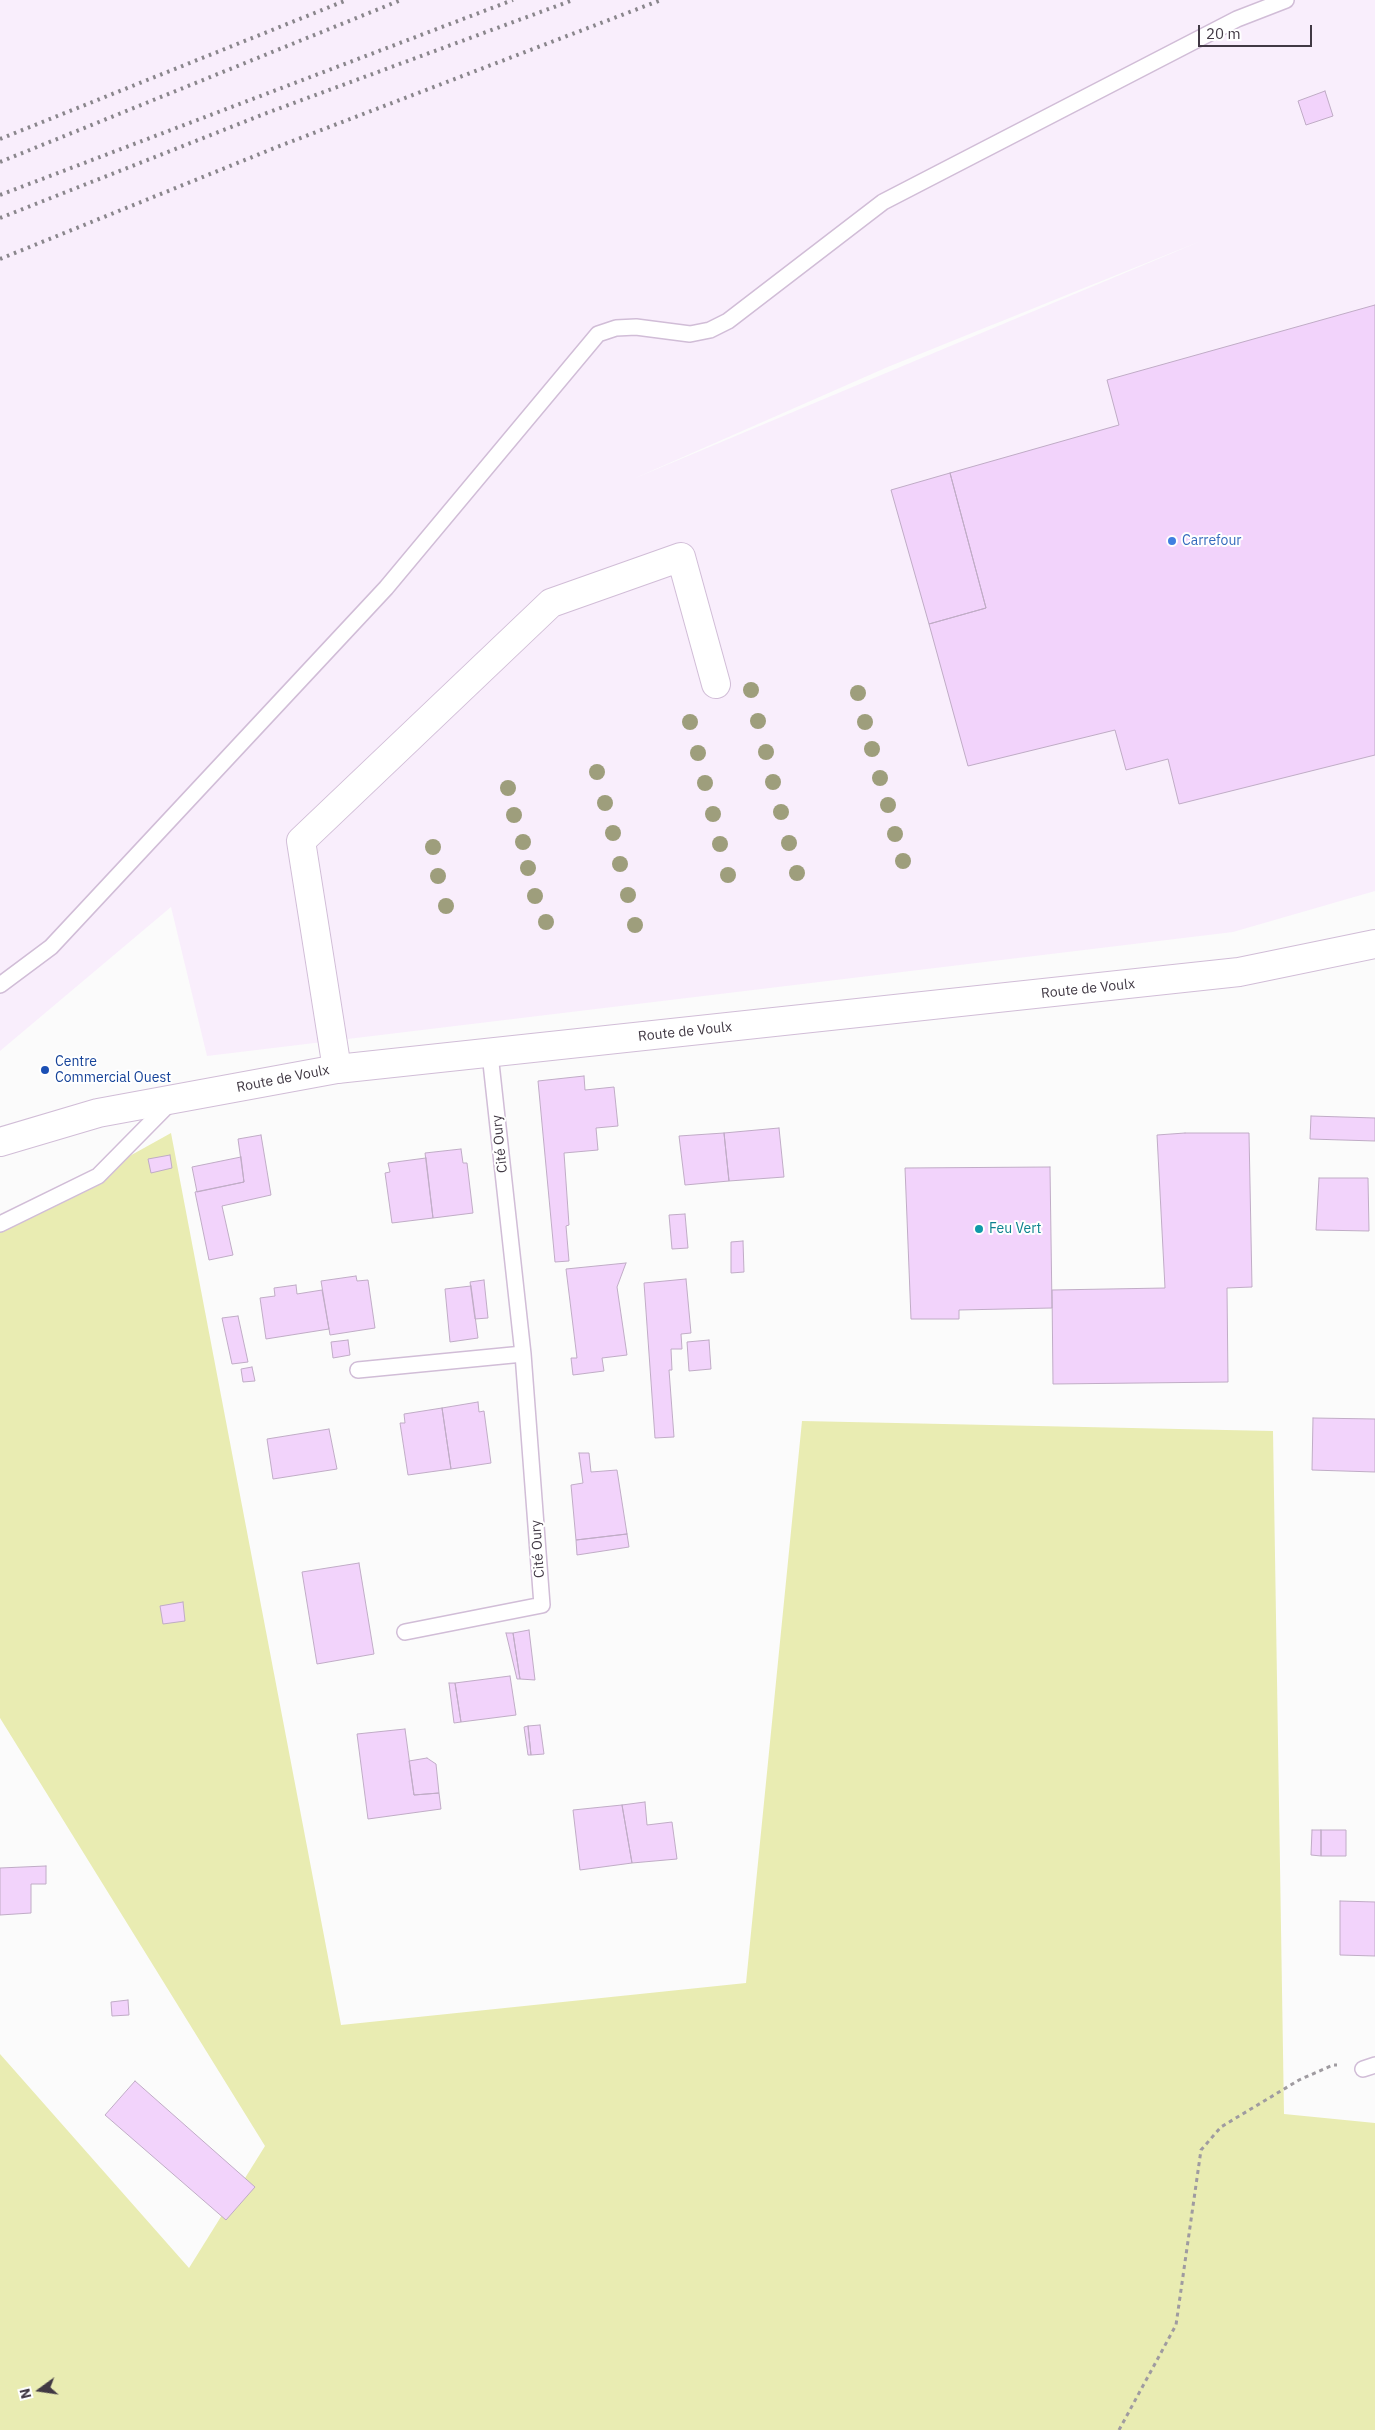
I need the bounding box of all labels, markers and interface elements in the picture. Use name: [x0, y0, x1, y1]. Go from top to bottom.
scale bar: [1200, 15, 1314, 47]
text: 20 m: [1206, 24, 1241, 43]
place label: Carrefour: [1182, 533, 1241, 549]
marker: Carrefour: [1166, 535, 1178, 547]
street label: Route de Voulx: [1040, 976, 1136, 1002]
street label: Route de Voulx: [637, 1019, 733, 1045]
place label: Centre Commercial Ouest: [55, 1054, 171, 1086]
street label: Route de Voulx: [235, 1062, 331, 1096]
marker: Centre Commercial Ouest: [39, 1064, 51, 1076]
street label: Cité Oury: [489, 1114, 511, 1174]
place label: Feu Vert: [989, 1221, 1041, 1237]
marker: Feu Vert: [973, 1223, 985, 1235]
street label: Cité Oury: [528, 1519, 548, 1579]
north arrow: [15, 2365, 65, 2415]
text: N: [15, 2387, 35, 2401]

